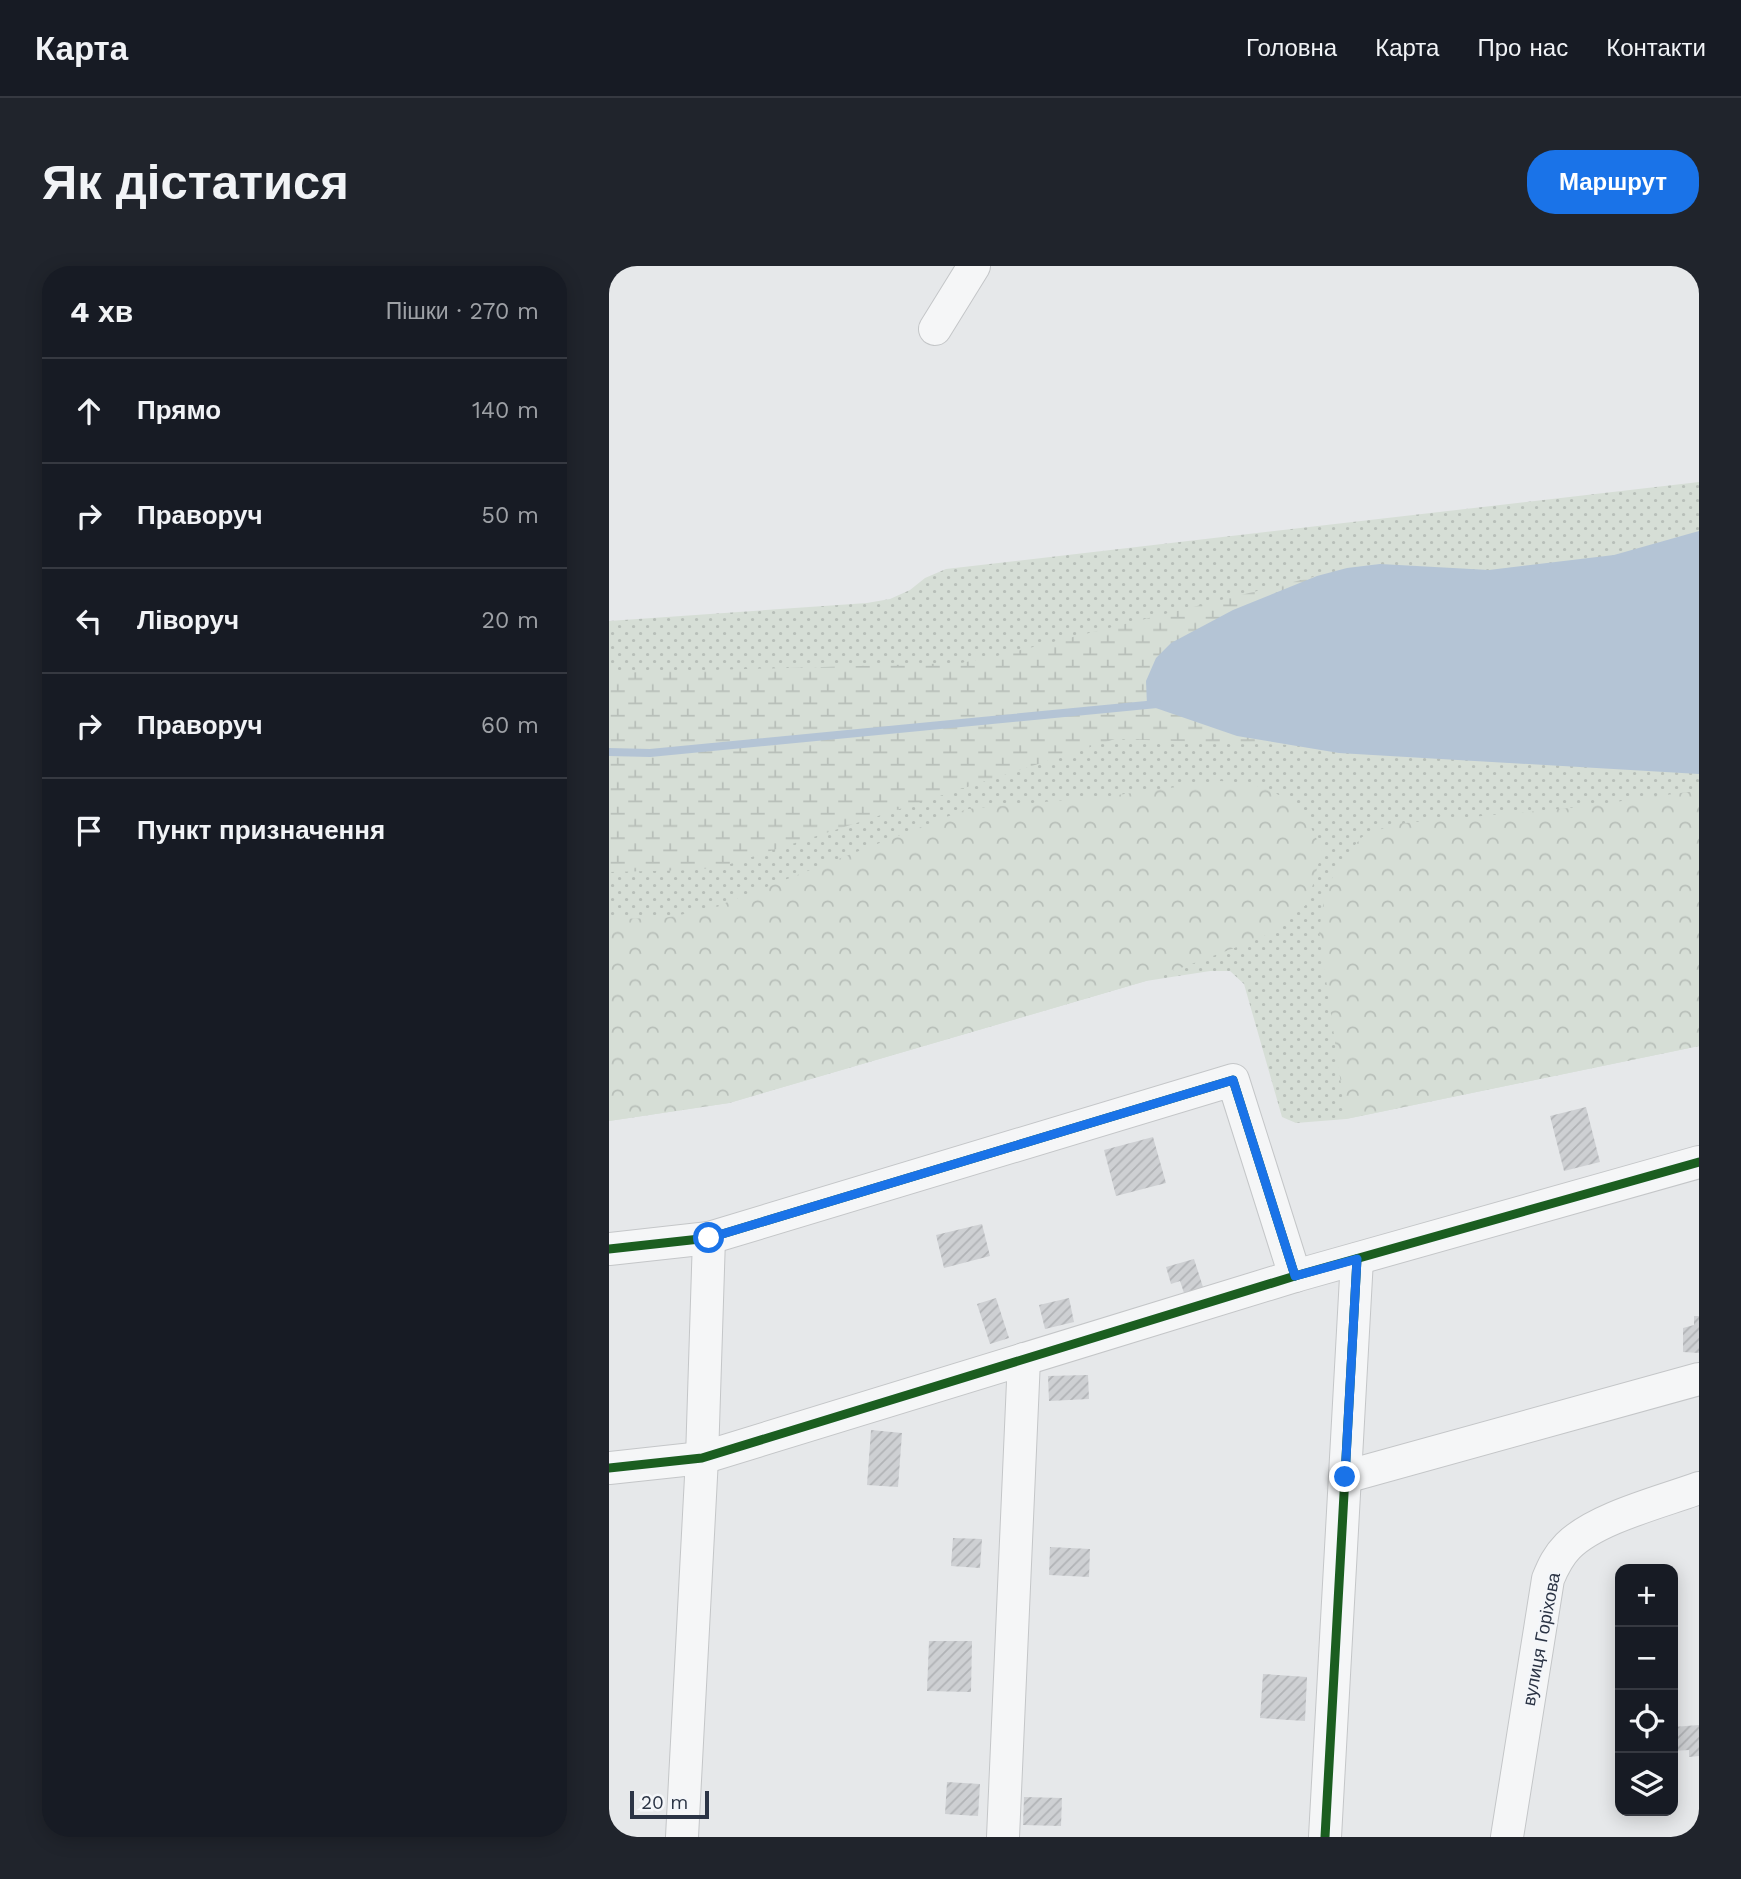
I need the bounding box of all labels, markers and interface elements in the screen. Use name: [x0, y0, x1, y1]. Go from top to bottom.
text: Карта: [35, 29, 128, 68]
text: Головна: [1246, 34, 1337, 62]
text: Карта: [1375, 34, 1439, 62]
text: Про нас: [1477, 34, 1568, 62]
text: Контакти: [1606, 34, 1706, 62]
button: Маршрут: [1527, 150, 1699, 214]
text: Як дістатися: [42, 153, 349, 211]
text: 4 хв: [70, 294, 133, 329]
text: Пішки · 270 m: [386, 298, 539, 325]
icon: ahead: [70, 392, 108, 430]
text: Прямо: [137, 395, 221, 425]
text: 140 m: [472, 397, 539, 424]
icon: right: [70, 497, 108, 535]
text: Праворуч: [137, 500, 263, 530]
text: 50 m: [482, 502, 539, 529]
icon: left: [70, 602, 108, 640]
text: Ліворуч: [137, 605, 239, 635]
text: 20 m: [482, 607, 539, 634]
icon: right: [70, 707, 108, 745]
text: Праворуч: [137, 710, 263, 740]
text: 60 m: [481, 712, 539, 739]
icon: arrive: [70, 812, 108, 850]
text: Пункт призначення: [137, 815, 385, 845]
route start: [693, 1222, 724, 1253]
route end: [1329, 1461, 1360, 1492]
map controls: [1615, 1564, 1678, 1816]
button: +: [1615, 1564, 1678, 1627]
street label: вулиця Горіхова: [1518, 1570, 1564, 1707]
button: −: [1615, 1627, 1678, 1690]
button: locate: [1615, 1690, 1678, 1753]
button: layers: [1615, 1753, 1678, 1816]
scale bar: [630, 1788, 709, 1820]
text: 20 m: [641, 1791, 688, 1814]

